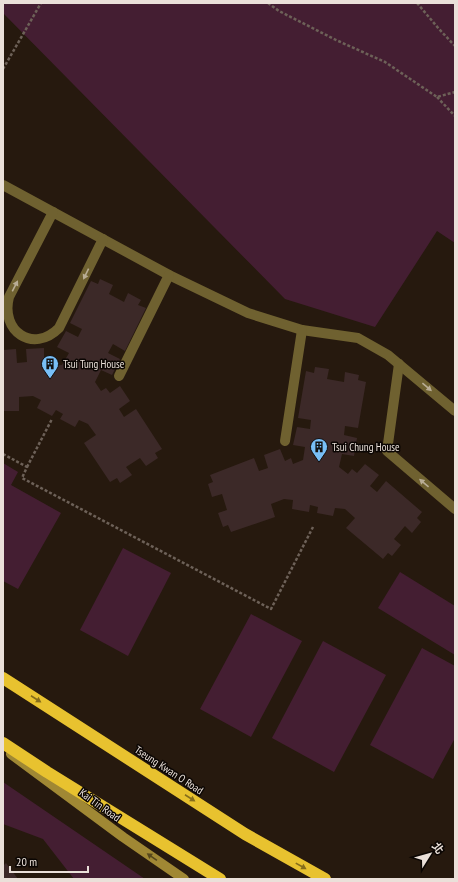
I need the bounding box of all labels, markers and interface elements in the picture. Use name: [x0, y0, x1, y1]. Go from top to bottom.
one-way arrow: [83, 269, 89, 280]
one-way arrow: [12, 280, 18, 292]
building icon: Tsui Tung House: [40, 354, 60, 379]
place label: Tsui Tung House: [63, 357, 125, 371]
one-way arrow: [422, 383, 432, 392]
building icon: Tsui Chung House: [309, 437, 329, 462]
place label: Tsui Chung House: [332, 440, 400, 454]
one-way arrow: [419, 479, 430, 488]
one-way arrow: [30, 695, 41, 703]
street label: Tseung Kwan O Road: [132, 743, 206, 798]
street label: Kai Tin Road: [77, 785, 123, 825]
one-way arrow: [185, 794, 195, 802]
north arrow: [410, 834, 450, 874]
text: 北: [429, 839, 447, 857]
scale bar: [10, 848, 88, 874]
one-way arrow: [147, 853, 157, 861]
text: 20 m: [16, 854, 37, 869]
one-way arrow: [295, 862, 307, 869]

